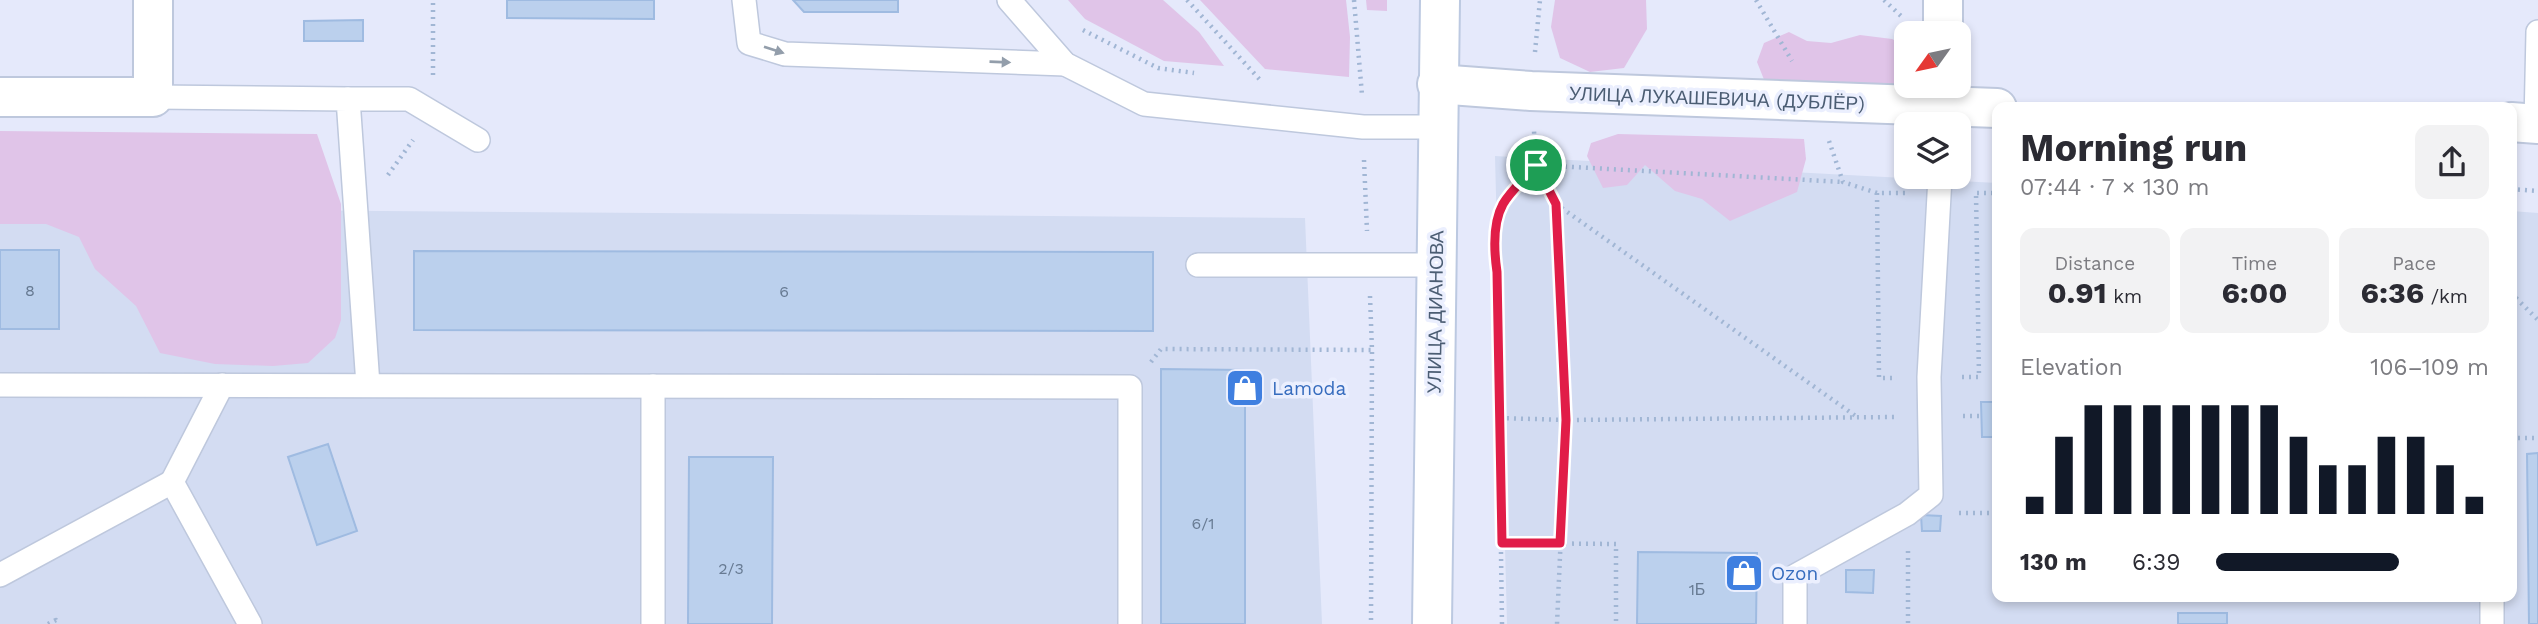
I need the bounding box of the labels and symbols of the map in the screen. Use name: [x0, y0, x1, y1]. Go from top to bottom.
north arrow: [1894, 21, 1970, 98]
one-way arrow: [763, 46, 784, 56]
one-way arrow: [990, 56, 1012, 67]
street label: УЛИЦА ЛУКАШЕВИЧА (ДУБЛЁР): [1569, 82, 1865, 115]
pin: [1506, 135, 1566, 195]
street label: УЛИЦА ДИАНОВА: [1423, 230, 1448, 394]
house number: 8: [25, 281, 35, 300]
house number: 6: [779, 282, 789, 301]
shop icon: Lamoda: [1224, 367, 1266, 409]
place label: Lamoda: [1272, 377, 1347, 400]
house number: 6/1: [1192, 514, 1214, 533]
shop icon: Ozon: [1723, 552, 1765, 594]
house number: 2/3: [718, 559, 744, 578]
place label: Ozon: [1771, 562, 1818, 585]
house number: 1Б: [1689, 580, 1705, 599]

